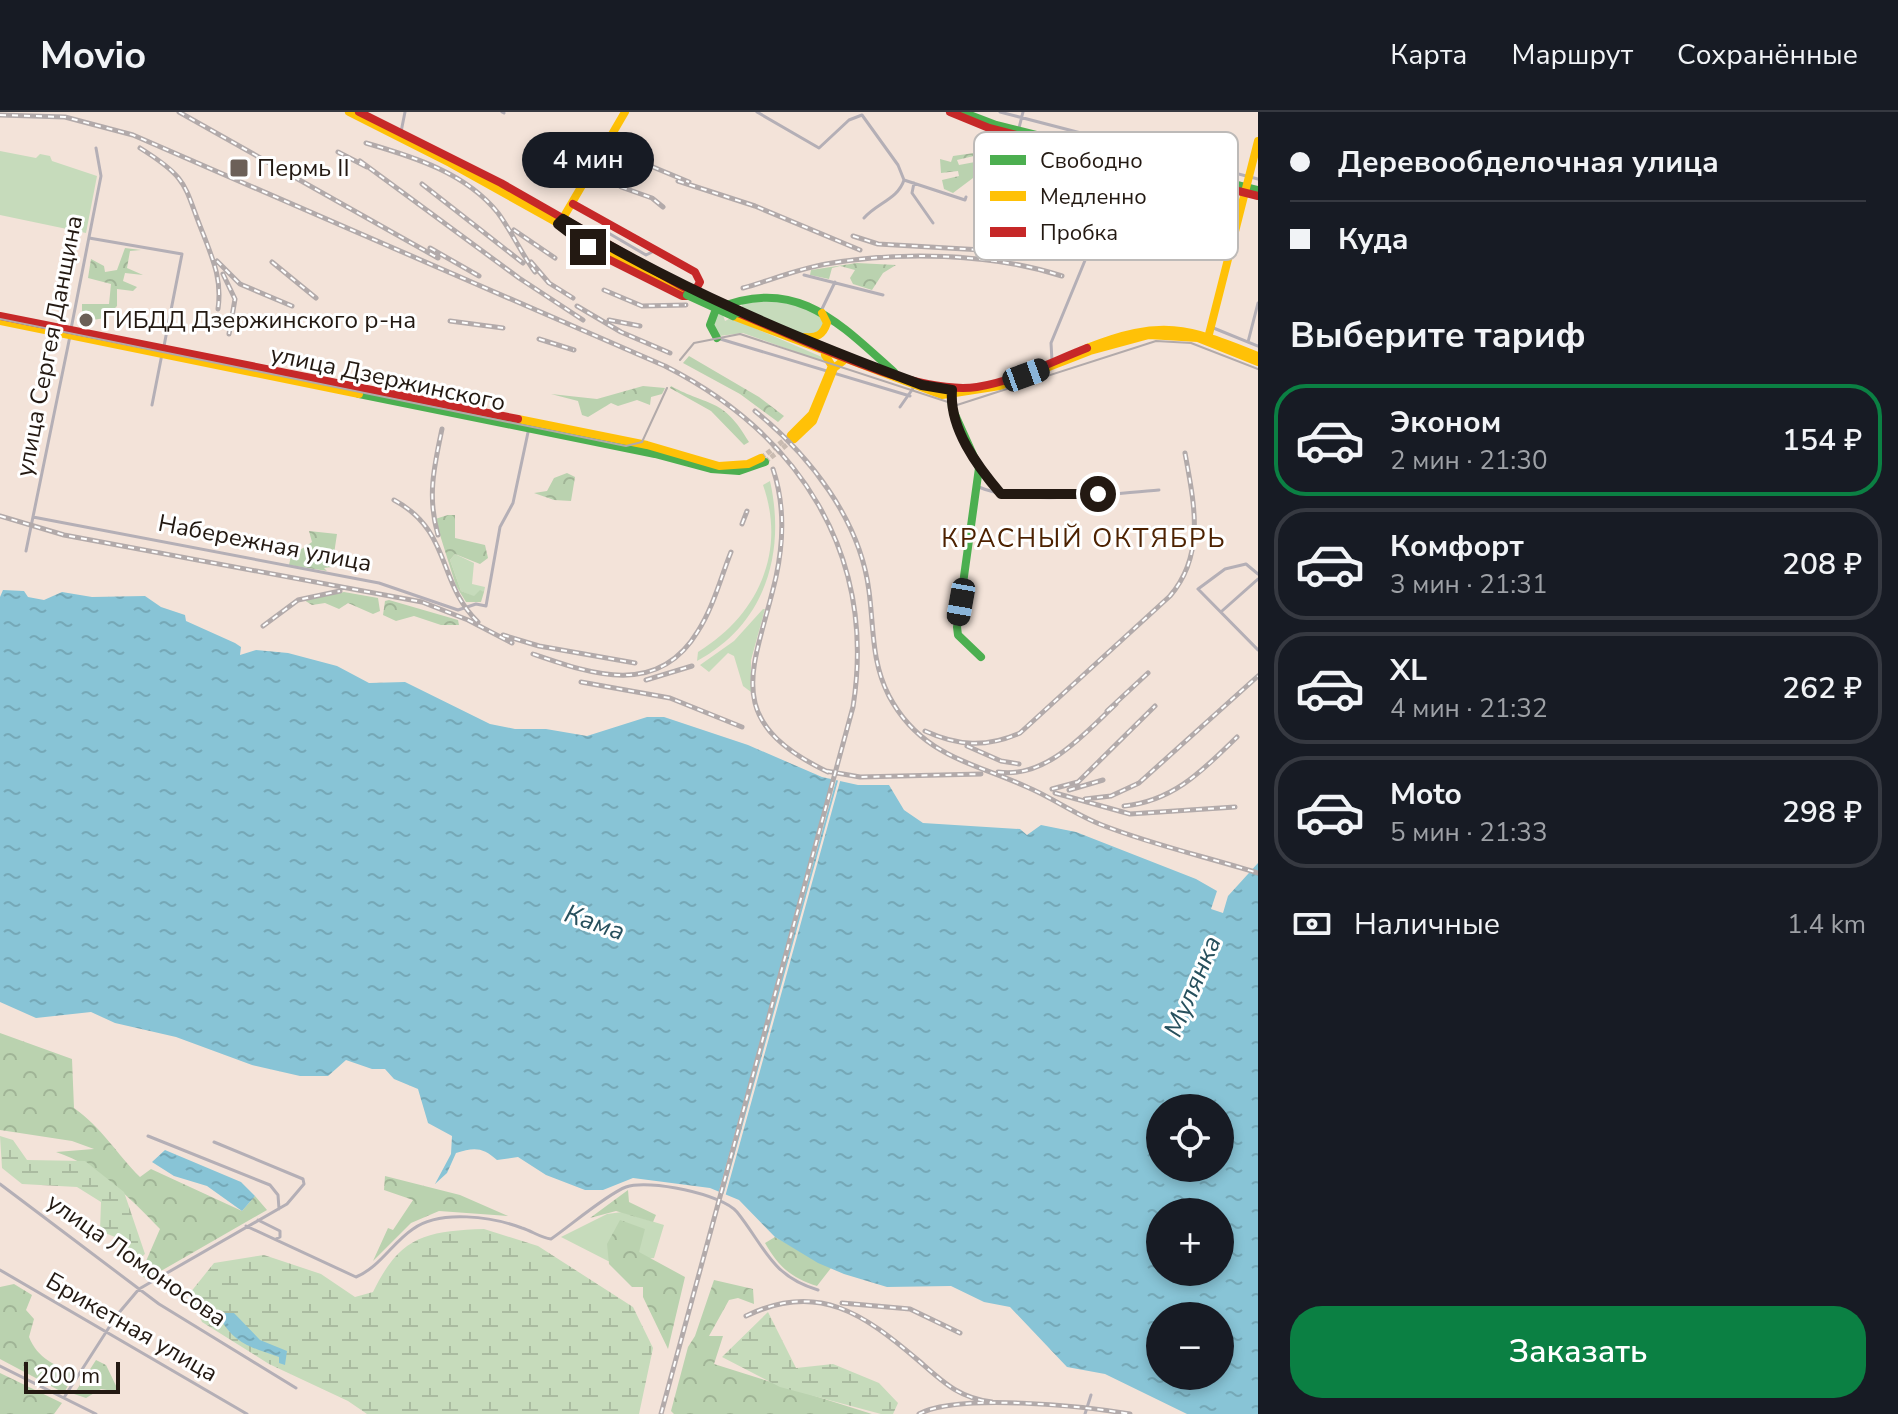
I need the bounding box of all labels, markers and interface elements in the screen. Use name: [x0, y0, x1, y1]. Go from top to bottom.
text: Movio: [40, 30, 146, 81]
text: Карта: [1390, 36, 1467, 74]
text: Маршрут: [1511, 36, 1633, 74]
text: Сохранённые: [1677, 36, 1858, 74]
callout: 4 мин: [522, 131, 654, 187]
legend: [974, 132, 1238, 260]
text: 4 мин: [553, 142, 623, 177]
text: Деревообделочная улица: [1338, 142, 1719, 183]
text: Свободно: [1040, 146, 1143, 176]
place label: Пермь II: [257, 152, 350, 184]
marker: Пермь II: [228, 157, 250, 179]
text: Медленно: [1040, 182, 1147, 212]
street label: улица Сергея Данщина: [8, 213, 90, 479]
text: Пробка: [1040, 218, 1118, 248]
text: Куда: [1338, 219, 1409, 260]
route end: [570, 229, 606, 265]
place label: ГИБДД Дзержинского р-на: [102, 304, 416, 336]
marker: ГИБДД Дзержинского р-на: [77, 311, 95, 329]
text: Выберите тариф: [1290, 311, 1586, 360]
street label: улица Дзержинского: [268, 337, 508, 419]
car: [999, 356, 1053, 394]
text: Эконом: [1390, 402, 1501, 443]
icon: car: [1294, 404, 1366, 476]
text: 154 ₽: [1782, 420, 1862, 461]
text: 2 мин · 21:30: [1390, 443, 1547, 478]
route start: [1080, 476, 1116, 512]
street label: Набережная улица: [155, 507, 375, 579]
district label: КРАСНЫЙ ОКТЯБРЬ: [941, 521, 1227, 556]
text: Комфорт: [1390, 526, 1524, 567]
icon: car: [1294, 528, 1366, 600]
text: 208 ₽: [1782, 544, 1862, 585]
text: 3 мин · 21:31: [1390, 567, 1547, 602]
car: [945, 576, 977, 628]
text: XL: [1390, 650, 1427, 691]
icon: car: [1294, 652, 1366, 724]
text: 262 ₽: [1782, 668, 1862, 709]
text: 4 мин · 21:32: [1390, 691, 1547, 726]
text: Moto: [1390, 774, 1462, 815]
icon: car: [1294, 776, 1366, 848]
text: 298 ₽: [1782, 792, 1862, 833]
text: 5 мин · 21:33: [1390, 815, 1547, 850]
water label: Кама: [560, 896, 630, 949]
icon: cash: [1290, 902, 1334, 946]
text: Наличные: [1354, 904, 1500, 945]
text: 1.4 km: [1787, 907, 1866, 942]
water label: Мулянка: [1155, 930, 1229, 1042]
map controls: [1146, 1094, 1234, 1390]
button: locate: [1146, 1094, 1234, 1182]
street label: улица Ломоносова: [41, 1186, 233, 1334]
button: +: [1146, 1198, 1234, 1286]
street label: Брикетная улица: [40, 1265, 224, 1389]
button: −: [1146, 1302, 1234, 1390]
button: Заказать: [1290, 1306, 1866, 1398]
scale bar: [24, 1358, 120, 1394]
text: 200 m: [36, 1361, 100, 1391]

